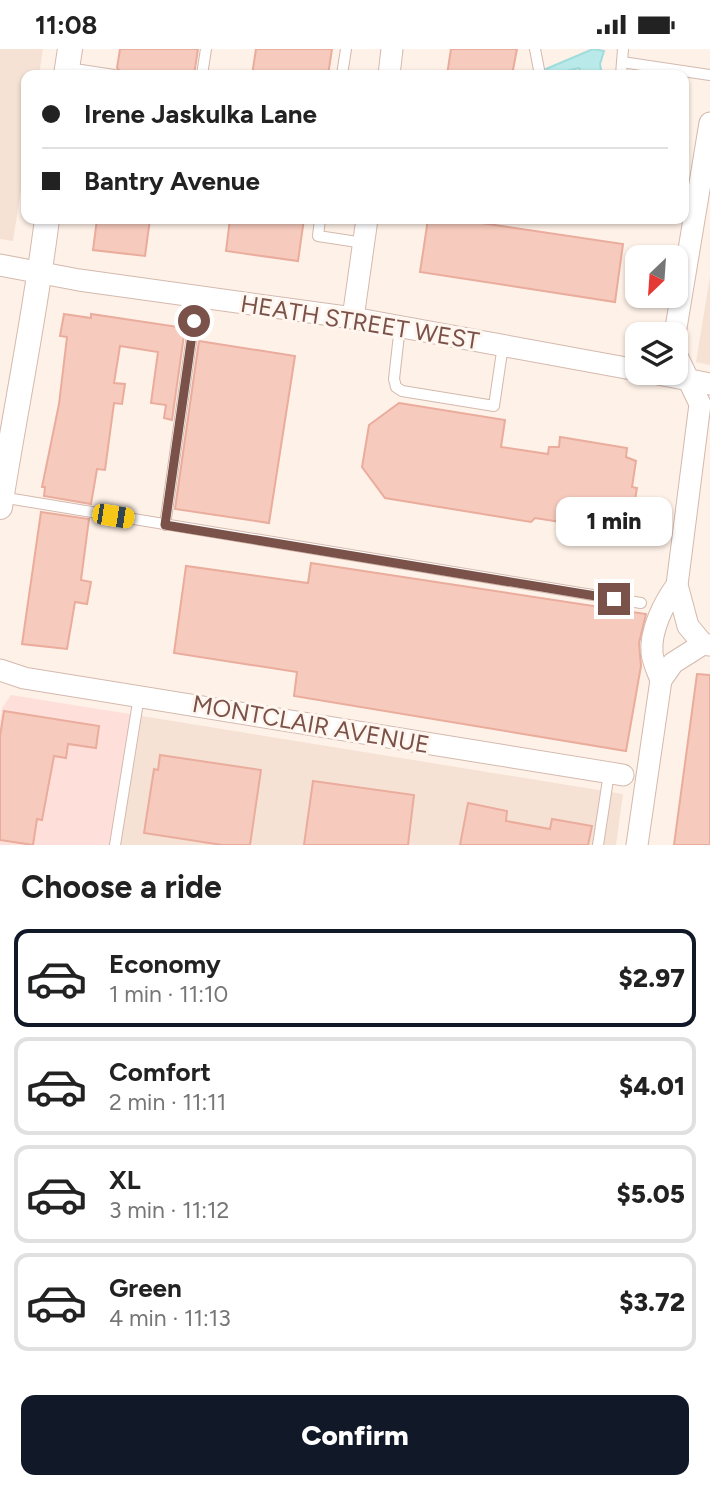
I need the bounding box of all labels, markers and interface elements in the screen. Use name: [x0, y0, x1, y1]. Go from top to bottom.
text: 11:08: [35, 9, 98, 41]
text: Irene Jaskulka Lane: [84, 98, 317, 130]
text: Bantry Avenue: [84, 165, 260, 197]
north arrow: [625, 245, 688, 308]
map controls: [625, 245, 688, 385]
street label: HEATH STREET WEST: [239, 289, 481, 355]
route start: [178, 305, 210, 337]
button: layers: [625, 322, 688, 385]
callout: 1 min: [556, 497, 672, 547]
car: [91, 502, 136, 530]
text: 1 min: [587, 507, 641, 535]
route end: [598, 583, 630, 615]
street label: MONTCLAIR AVENUE: [190, 689, 432, 759]
text: Choose a ride: [21, 868, 222, 906]
icon: car: [25, 947, 88, 1010]
text: Economy: [109, 948, 221, 980]
text: $2.97: [619, 962, 685, 994]
text: 1 min · 11:10: [109, 980, 228, 1008]
icon: car: [25, 1055, 88, 1118]
text: Comfort: [109, 1056, 211, 1088]
text: $4.01: [619, 1070, 685, 1102]
text: 2 min · 11:11: [109, 1088, 226, 1116]
icon: car: [25, 1163, 88, 1226]
text: XL: [109, 1164, 141, 1196]
text: $5.05: [616, 1178, 685, 1210]
text: 3 min · 11:12: [109, 1196, 229, 1224]
icon: car: [25, 1271, 88, 1334]
text: Green: [109, 1272, 182, 1304]
text: $3.72: [619, 1286, 685, 1318]
text: 4 min · 11:13: [109, 1304, 231, 1332]
button: Confirm: [21, 1395, 689, 1475]

